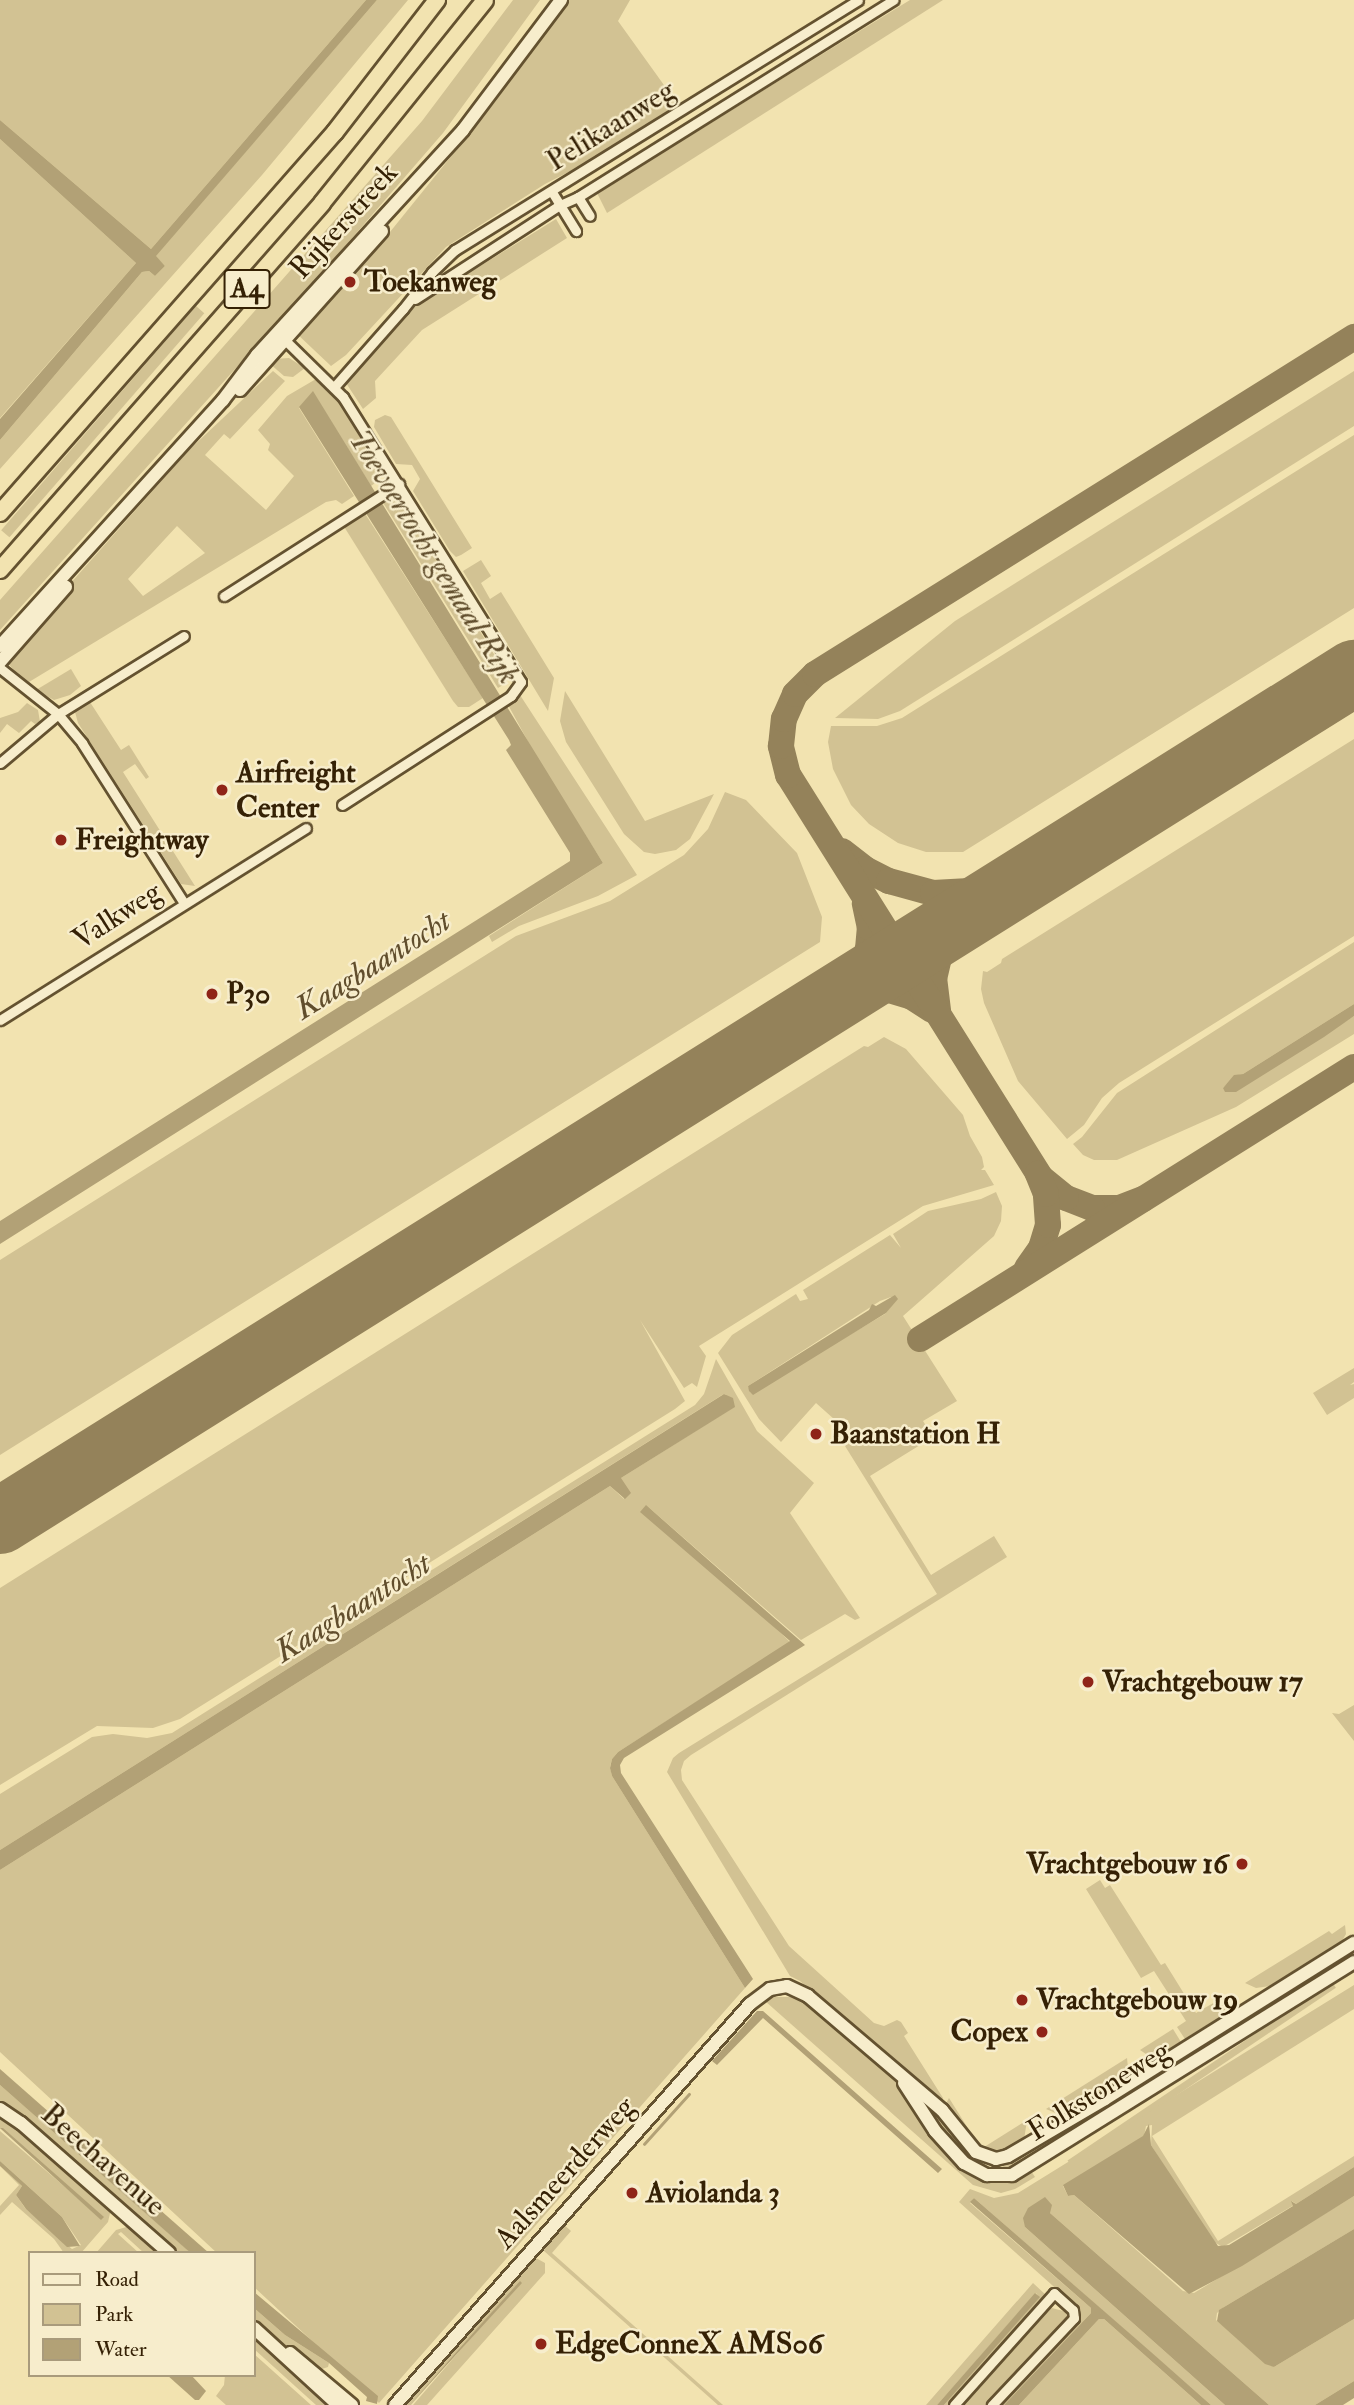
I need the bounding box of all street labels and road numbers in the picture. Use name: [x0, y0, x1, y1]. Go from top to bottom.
street label: Pelikaanweg: [540, 72, 682, 180]
street label: Rijkerstreek: [282, 155, 406, 287]
road number: A4: [222, 264, 272, 314]
street label: Valkweg: [66, 874, 168, 958]
street label: Folkstoneweg: [1021, 2033, 1177, 2149]
street label: Aalsmeerderweg: [487, 2089, 643, 2257]
street label: Beechavenue: [33, 2096, 173, 2224]

